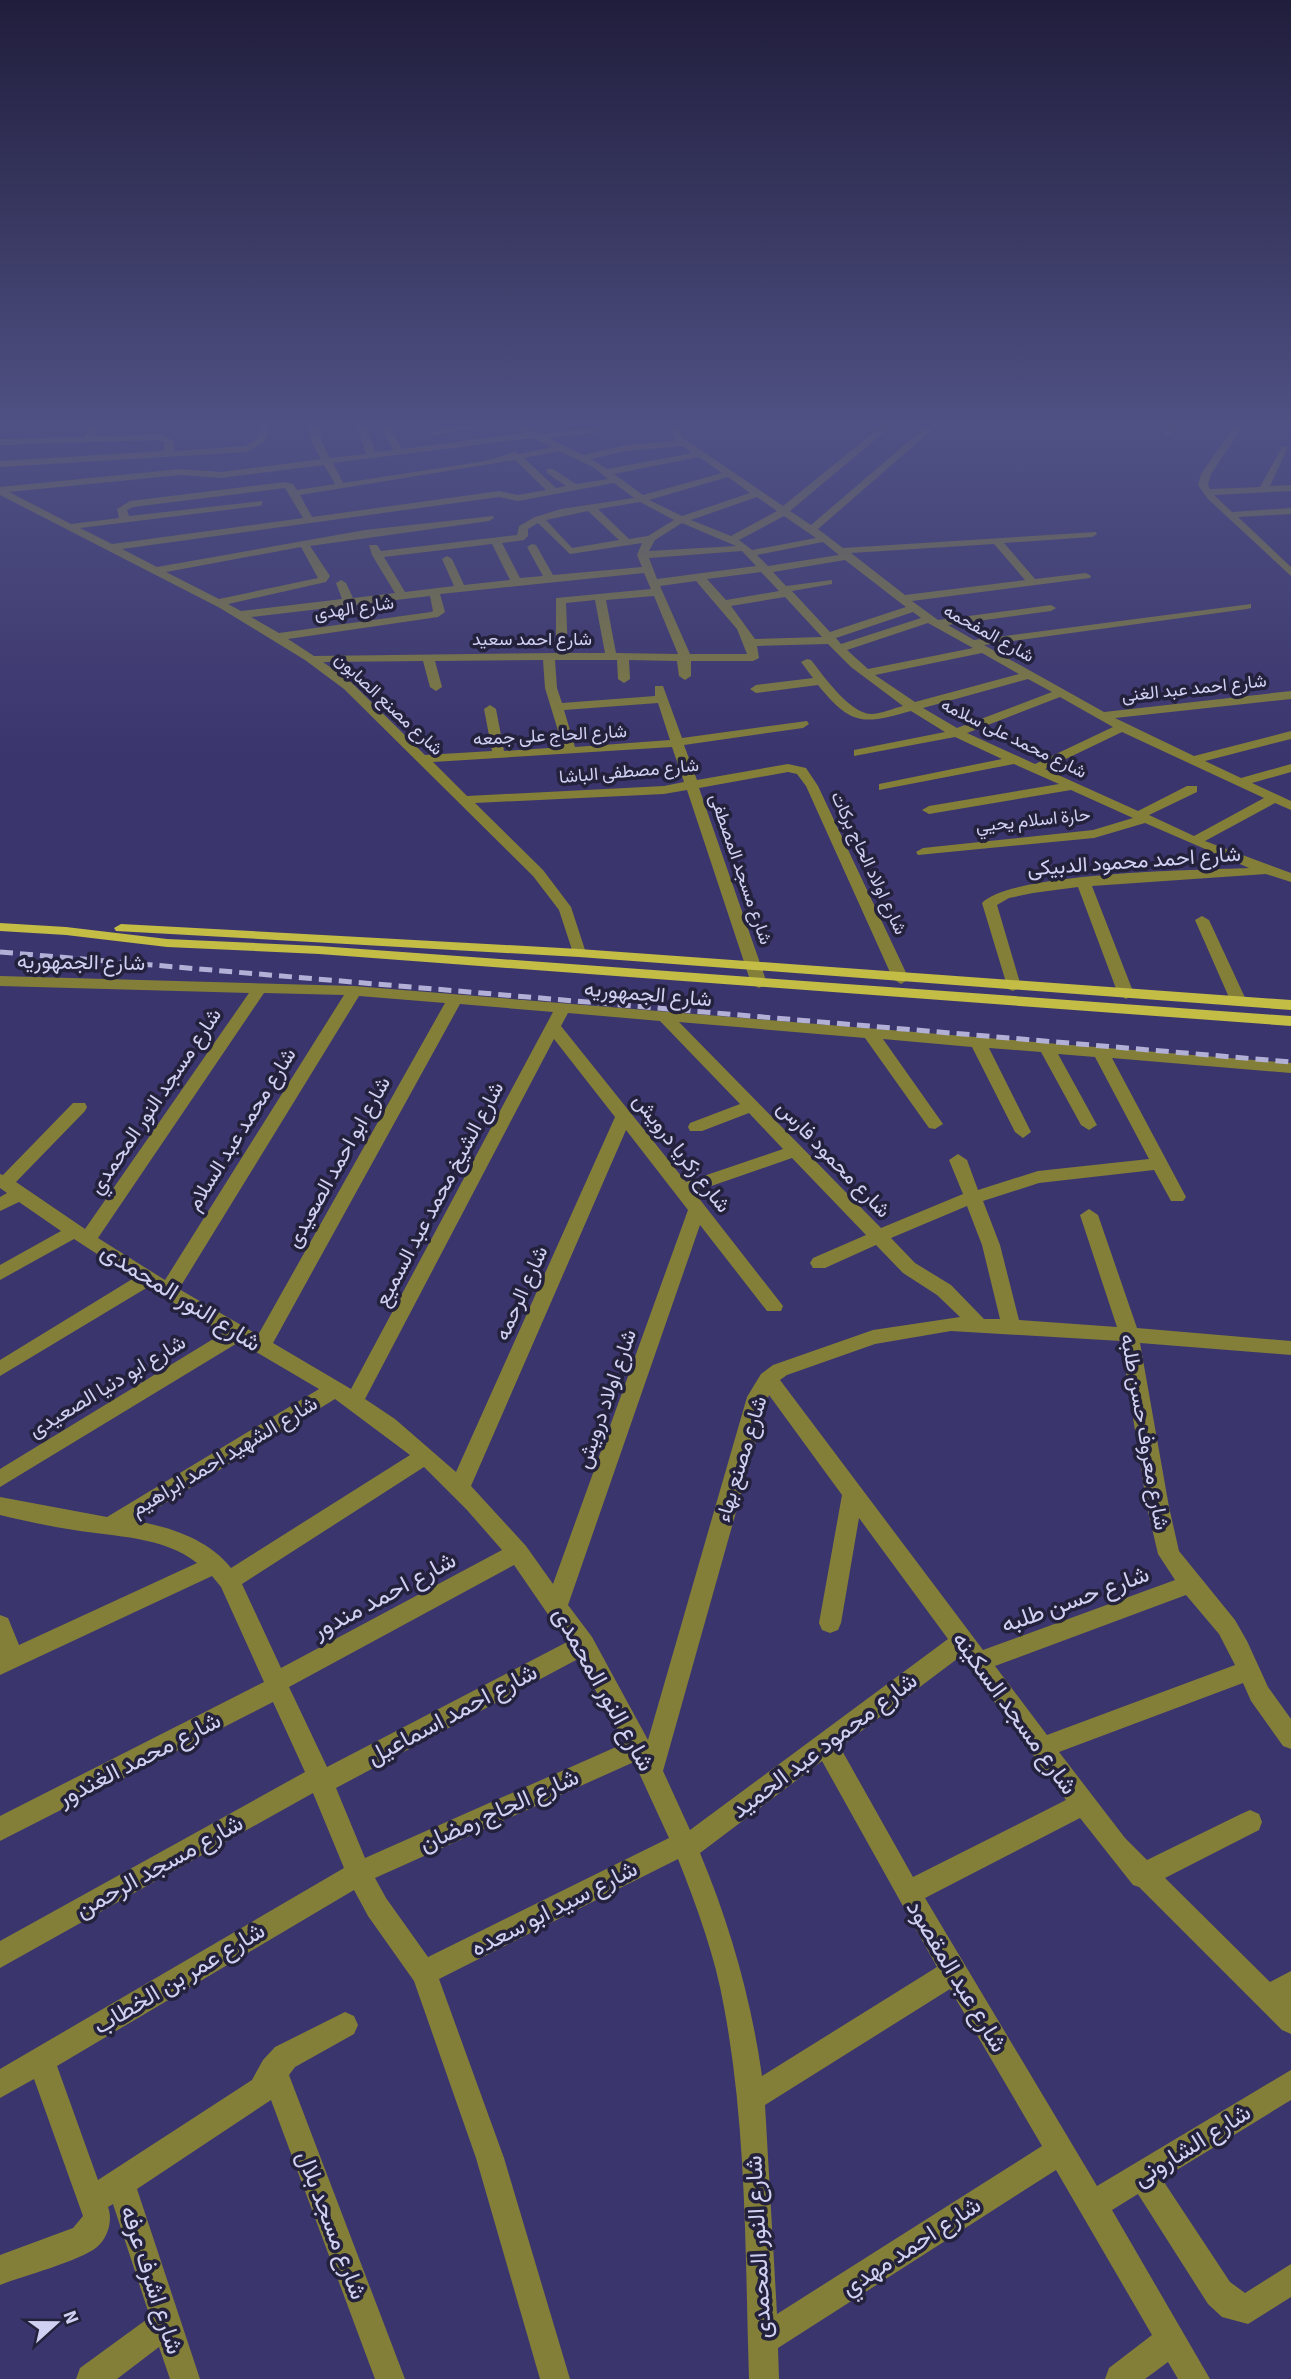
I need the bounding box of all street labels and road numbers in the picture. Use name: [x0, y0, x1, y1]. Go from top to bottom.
street label: شارع الهدى: [313, 591, 396, 626]
street label: شارع المفحمه: [939, 598, 1039, 669]
street label: شارع احمد سعيد: [472, 627, 592, 652]
street label: شارع مصنع الصابون: [329, 647, 449, 761]
street label: شارع احمد عبد الغنى: [1120, 668, 1268, 709]
street label: شارع محمد على سلامه: [937, 692, 1091, 785]
street label: شارع الحاج على جمعه: [472, 719, 628, 752]
street label: شارع مصطفى الباشا: [558, 753, 700, 790]
street label: شارع اولاد الحاج بركات: [824, 787, 913, 939]
street label: شارع مسجد المصطفى: [703, 790, 778, 948]
street label: حارة اسلام يحيي: [974, 802, 1092, 841]
street label: شارع احمد محمود الدبيكى: [1026, 839, 1242, 883]
street label: شارع الجمهوريه: [17, 946, 145, 978]
street label: شارع الجمهوريه: [583, 973, 713, 1015]
street label: شارع مسجد النور المحمدي: [81, 1002, 230, 1201]
street label: شارع محمد عبد السلام: [179, 1042, 303, 1216]
street label: شارع ابو احمد الصعيدى: [278, 1071, 398, 1253]
street label: شارع الشيخ محمد عبد السميع: [367, 1076, 511, 1312]
street label: شارع زكريا درويش: [626, 1087, 738, 1219]
street label: شارع محمود فارس: [770, 1094, 898, 1224]
street label: شارع النور المحمدى: [94, 1234, 268, 1361]
street label: شارع الرحمه: [487, 1241, 555, 1345]
street label: شارع اولاد درويش: [568, 1325, 644, 1473]
street label: شارع ابو دنيا الصعيدى: [23, 1327, 191, 1445]
street label: شارع معروف حسن طلبه: [1113, 1331, 1177, 1533]
street label: شارع الشهيد احمد ابراهيم: [125, 1388, 323, 1524]
street label: شارع مصنع بهاء: [708, 1392, 774, 1526]
street label: شارع احمد مندور: [305, 1543, 462, 1649]
street label: شارع حسن طلبه: [996, 1556, 1154, 1643]
street label: شارع النور المحمدى: [544, 1601, 663, 1778]
street label: شارع مسجد السكينه: [943, 1624, 1086, 1802]
street label: شارع احمد اسماعيل: [361, 1655, 544, 1774]
street label: شارع محمود عبد الحميد: [724, 1664, 925, 1827]
street label: شارع محمد الغندور: [50, 1703, 227, 1816]
street label: شارع الحاج رمضان: [414, 1760, 585, 1861]
street label: شارع مسجد الرحمن: [69, 1806, 250, 1927]
street label: شارع سيد ابو سعده: [465, 1851, 644, 1966]
street label: شارع عبد المقصود: [897, 1893, 1016, 2059]
street label: شارع عمر بن الخطاب: [87, 1913, 272, 2044]
street label: شارع الشارونى: [1127, 2095, 1258, 2196]
street label: شارع مسجد بلال: [287, 2146, 376, 2305]
street label: شارع النور المحمدى: [736, 2154, 781, 2339]
street label: شارع احمد مهدي: [834, 2188, 989, 2306]
street label: شارع اشرف عرفه: [111, 2201, 192, 2359]

